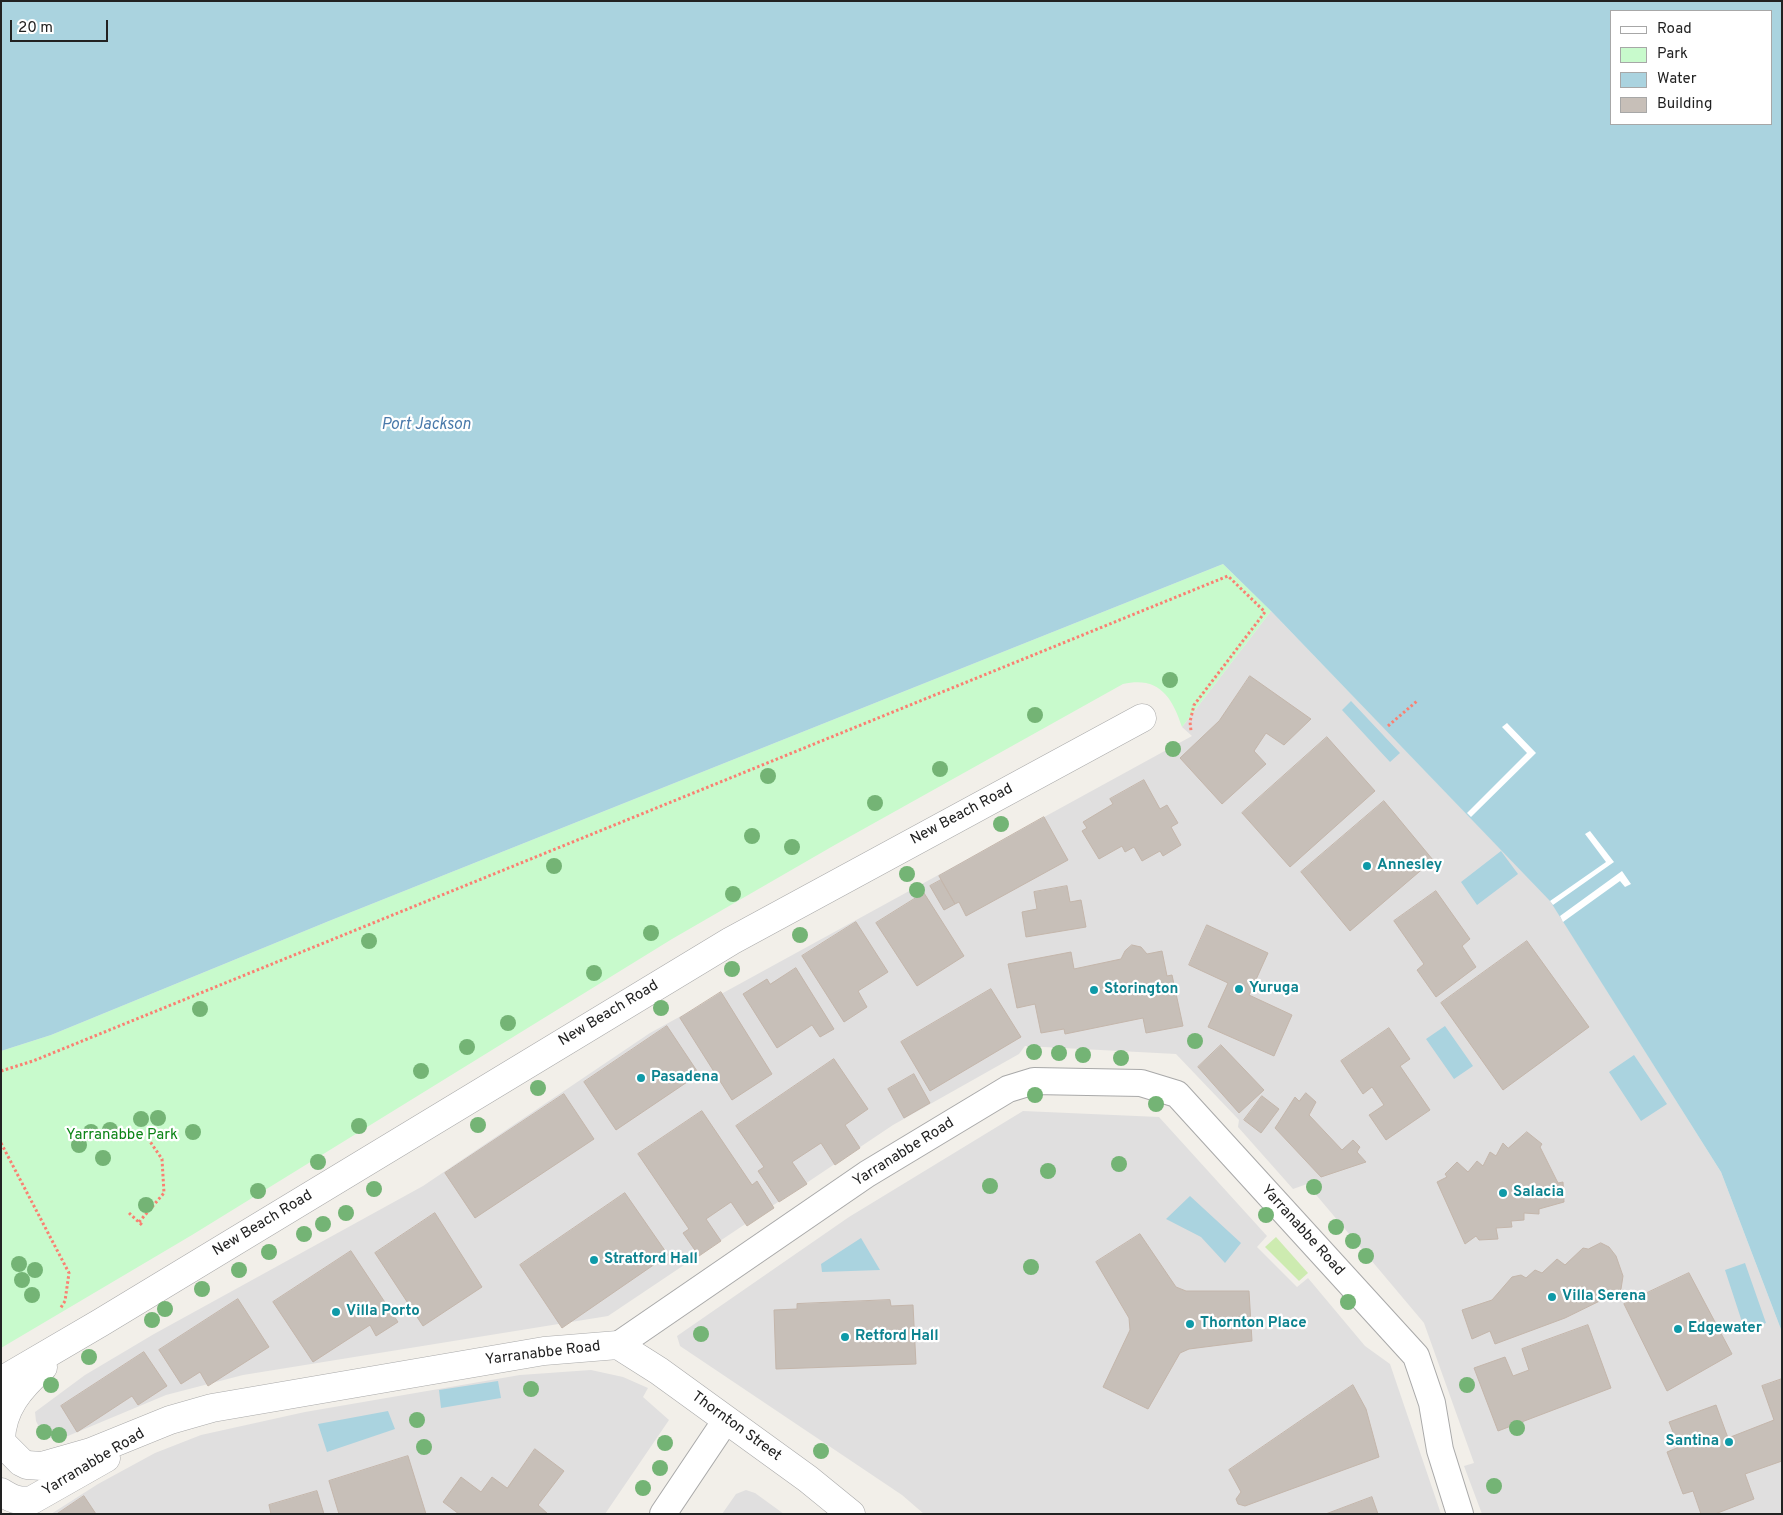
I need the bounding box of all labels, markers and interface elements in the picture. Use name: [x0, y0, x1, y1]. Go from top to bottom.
scale bar: [12, 10, 110, 42]
legend: [1610, 10, 1773, 125]
text: 20 m: [18, 19, 53, 38]
text: Road: [1657, 20, 1692, 39]
text: Park: [1657, 45, 1688, 64]
text: Water: [1657, 70, 1696, 89]
text: Building: [1657, 95, 1712, 114]
water label: Port Jackson: [381, 416, 471, 436]
street label: New Beach Road: [908, 781, 1016, 849]
place label: Annesley: [1377, 857, 1442, 875]
marker: Annesley: [1361, 860, 1373, 872]
street label: New Beach Road: [556, 977, 662, 1051]
place label: Yuruga: [1249, 980, 1299, 998]
place label: Storington: [1104, 981, 1178, 999]
marker: Yuruga: [1233, 983, 1245, 995]
marker: Storington: [1088, 984, 1100, 996]
place label: Pasadena: [651, 1069, 719, 1087]
marker: Pasadena: [635, 1072, 647, 1084]
street label: Yarranabbe Road: [850, 1115, 958, 1191]
park label: Yarranabbe Park: [66, 1127, 178, 1145]
street label: Yarranabbe Road: [1257, 1182, 1347, 1280]
place label: Salacia: [1513, 1184, 1564, 1202]
street label: New Beach Road: [210, 1187, 316, 1261]
marker: Salacia: [1497, 1187, 1509, 1199]
place label: Stratford Hall: [604, 1251, 698, 1269]
marker: Stratford Hall: [588, 1254, 600, 1266]
place label: Villa Serena: [1562, 1288, 1646, 1306]
marker: Villa Serena: [1546, 1291, 1558, 1303]
place label: Villa Porto: [346, 1303, 420, 1321]
marker: Villa Porto: [330, 1306, 342, 1318]
place label: Thornton Place: [1200, 1315, 1307, 1333]
marker: Thornton Place: [1184, 1318, 1196, 1330]
place label: Edgewater: [1688, 1320, 1762, 1338]
marker: Edgewater: [1672, 1323, 1684, 1335]
place label: Retford Hall: [855, 1328, 939, 1346]
marker: Retford Hall: [839, 1331, 851, 1343]
street label: Yarranabbe Road: [484, 1338, 602, 1370]
street label: Thornton Street: [688, 1388, 784, 1466]
street label: Yarranabbe Road: [40, 1425, 148, 1501]
place label: Santina: [1666, 1433, 1719, 1451]
marker: Santina: [1723, 1436, 1735, 1448]

